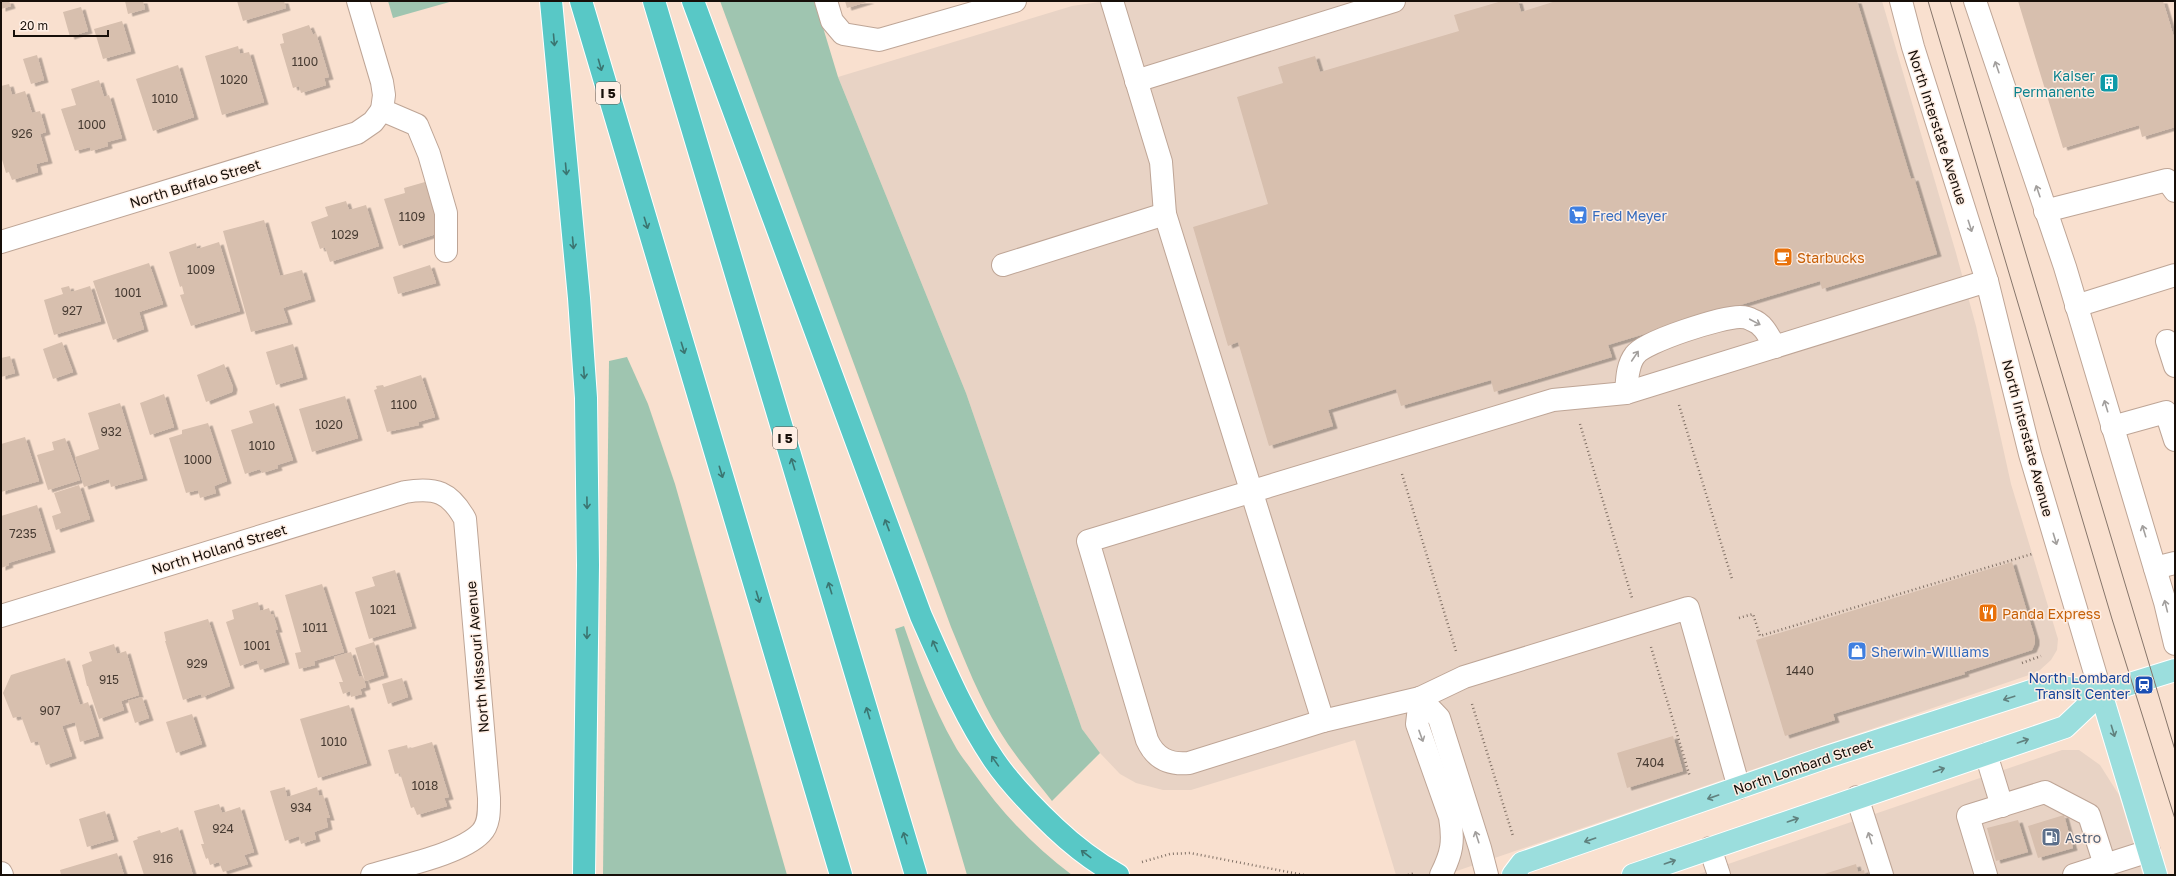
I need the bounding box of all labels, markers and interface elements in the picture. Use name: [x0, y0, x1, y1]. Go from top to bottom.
scale bar: [14, 12, 108, 38]
text: 20 m: [20, 18, 48, 33]
one-way arrow: [551, 33, 558, 46]
street label: North Interstate Avenue: [1905, 47, 1971, 207]
house number: 1100: [292, 54, 318, 69]
one-way arrow: [597, 59, 604, 72]
one-way arrow: [1993, 61, 2000, 74]
place label: Kaiser Permanente: [2013, 67, 2096, 100]
house number: 1020: [220, 72, 248, 87]
building icon: Kaiser Permanente: [2098, 72, 2120, 94]
road number: I 5: [596, 82, 620, 104]
house number: 1010: [152, 91, 178, 106]
house number: 1000: [78, 117, 106, 132]
house number: 926: [11, 126, 33, 141]
street label: North Buffalo Street: [127, 155, 263, 211]
one-way arrow: [563, 162, 570, 175]
one-way arrow: [2034, 184, 2041, 197]
supermarket icon: Fred Meyer: [1567, 204, 1589, 226]
place label: Fred Meyer: [1592, 207, 1667, 224]
house number: 1109: [399, 209, 425, 224]
one-way arrow: [643, 216, 650, 229]
one-way arrow: [1966, 219, 1974, 231]
house number: 1029: [331, 227, 359, 242]
one-way arrow: [570, 236, 577, 249]
cafe icon: Starbucks: [1772, 246, 1794, 268]
place label: Starbucks: [1797, 249, 1865, 266]
house number: 1009: [187, 262, 215, 277]
house number: 1001: [115, 285, 141, 300]
house number: 927: [62, 303, 82, 318]
one-way arrow: [1749, 319, 1761, 326]
one-way arrow: [680, 341, 687, 354]
one-way arrow: [1631, 351, 1639, 362]
street label: North Interstate Avenue: [1999, 358, 2057, 518]
one-way arrow: [581, 366, 588, 379]
house number: 1100: [391, 397, 417, 412]
one-way arrow: [2102, 400, 2109, 413]
house number: 1020: [315, 417, 343, 432]
house number: 932: [100, 424, 122, 439]
road number: I 5: [773, 427, 797, 449]
house number: 1010: [249, 438, 275, 453]
house number: 1000: [184, 452, 212, 467]
one-way arrow: [789, 458, 796, 471]
one-way arrow: [718, 465, 725, 478]
one-way arrow: [583, 496, 591, 509]
street label: North Holland Street: [149, 520, 289, 578]
one-way arrow: [883, 520, 891, 532]
one-way arrow: [2140, 525, 2147, 538]
house number: 7235: [9, 526, 37, 541]
one-way arrow: [2052, 532, 2059, 545]
street label: North Missouri Avenue: [462, 580, 492, 734]
one-way arrow: [826, 582, 833, 595]
one-way arrow: [755, 590, 762, 603]
one-way arrow: [2162, 600, 2169, 613]
house number: 1021: [370, 602, 396, 617]
restaurant icon: Panda Express: [1977, 602, 1999, 624]
place label: Panda Express: [2002, 605, 2101, 622]
house number: 1011: [303, 620, 328, 635]
one-way arrow: [583, 626, 591, 639]
house number: 1001: [244, 638, 270, 653]
shop icon: Sherwin-Williams: [1846, 640, 1868, 662]
one-way arrow: [931, 641, 938, 653]
place label: Sherwin-Williams: [1871, 643, 1989, 660]
house number: 929: [186, 656, 208, 671]
house number: 1440: [1786, 663, 1814, 678]
place label: North Lombard Transit Center: [2028, 669, 2131, 702]
house number: 915: [99, 672, 119, 687]
station icon: North Lombard Transit Center: [2133, 674, 2155, 696]
one-way arrow: [2003, 695, 2016, 702]
house number: 907: [39, 703, 61, 718]
one-way arrow: [864, 707, 871, 720]
one-way arrow: [2110, 724, 2117, 737]
one-way arrow: [1418, 730, 1426, 742]
house number: 1010: [321, 734, 347, 749]
street label: North Lombard Street: [1731, 734, 1875, 798]
one-way arrow: [2016, 737, 2029, 744]
house number: 7404: [1636, 755, 1664, 770]
one-way arrow: [991, 756, 999, 767]
one-way arrow: [1933, 765, 1945, 773]
house number: 1018: [412, 778, 438, 793]
one-way arrow: [1708, 793, 1720, 801]
house number: 934: [290, 800, 312, 815]
one-way arrow: [1786, 815, 1798, 823]
house number: 924: [212, 821, 234, 836]
fuel station icon: Astro: [2040, 826, 2062, 848]
place label: Astro: [2065, 829, 2101, 846]
one-way arrow: [901, 831, 908, 844]
one-way arrow: [1473, 831, 1480, 844]
one-way arrow: [1866, 832, 1873, 845]
one-way arrow: [1584, 837, 1596, 845]
one-way arrow: [1080, 849, 1091, 858]
house number: 916: [153, 851, 173, 866]
one-way arrow: [1664, 858, 1676, 866]

